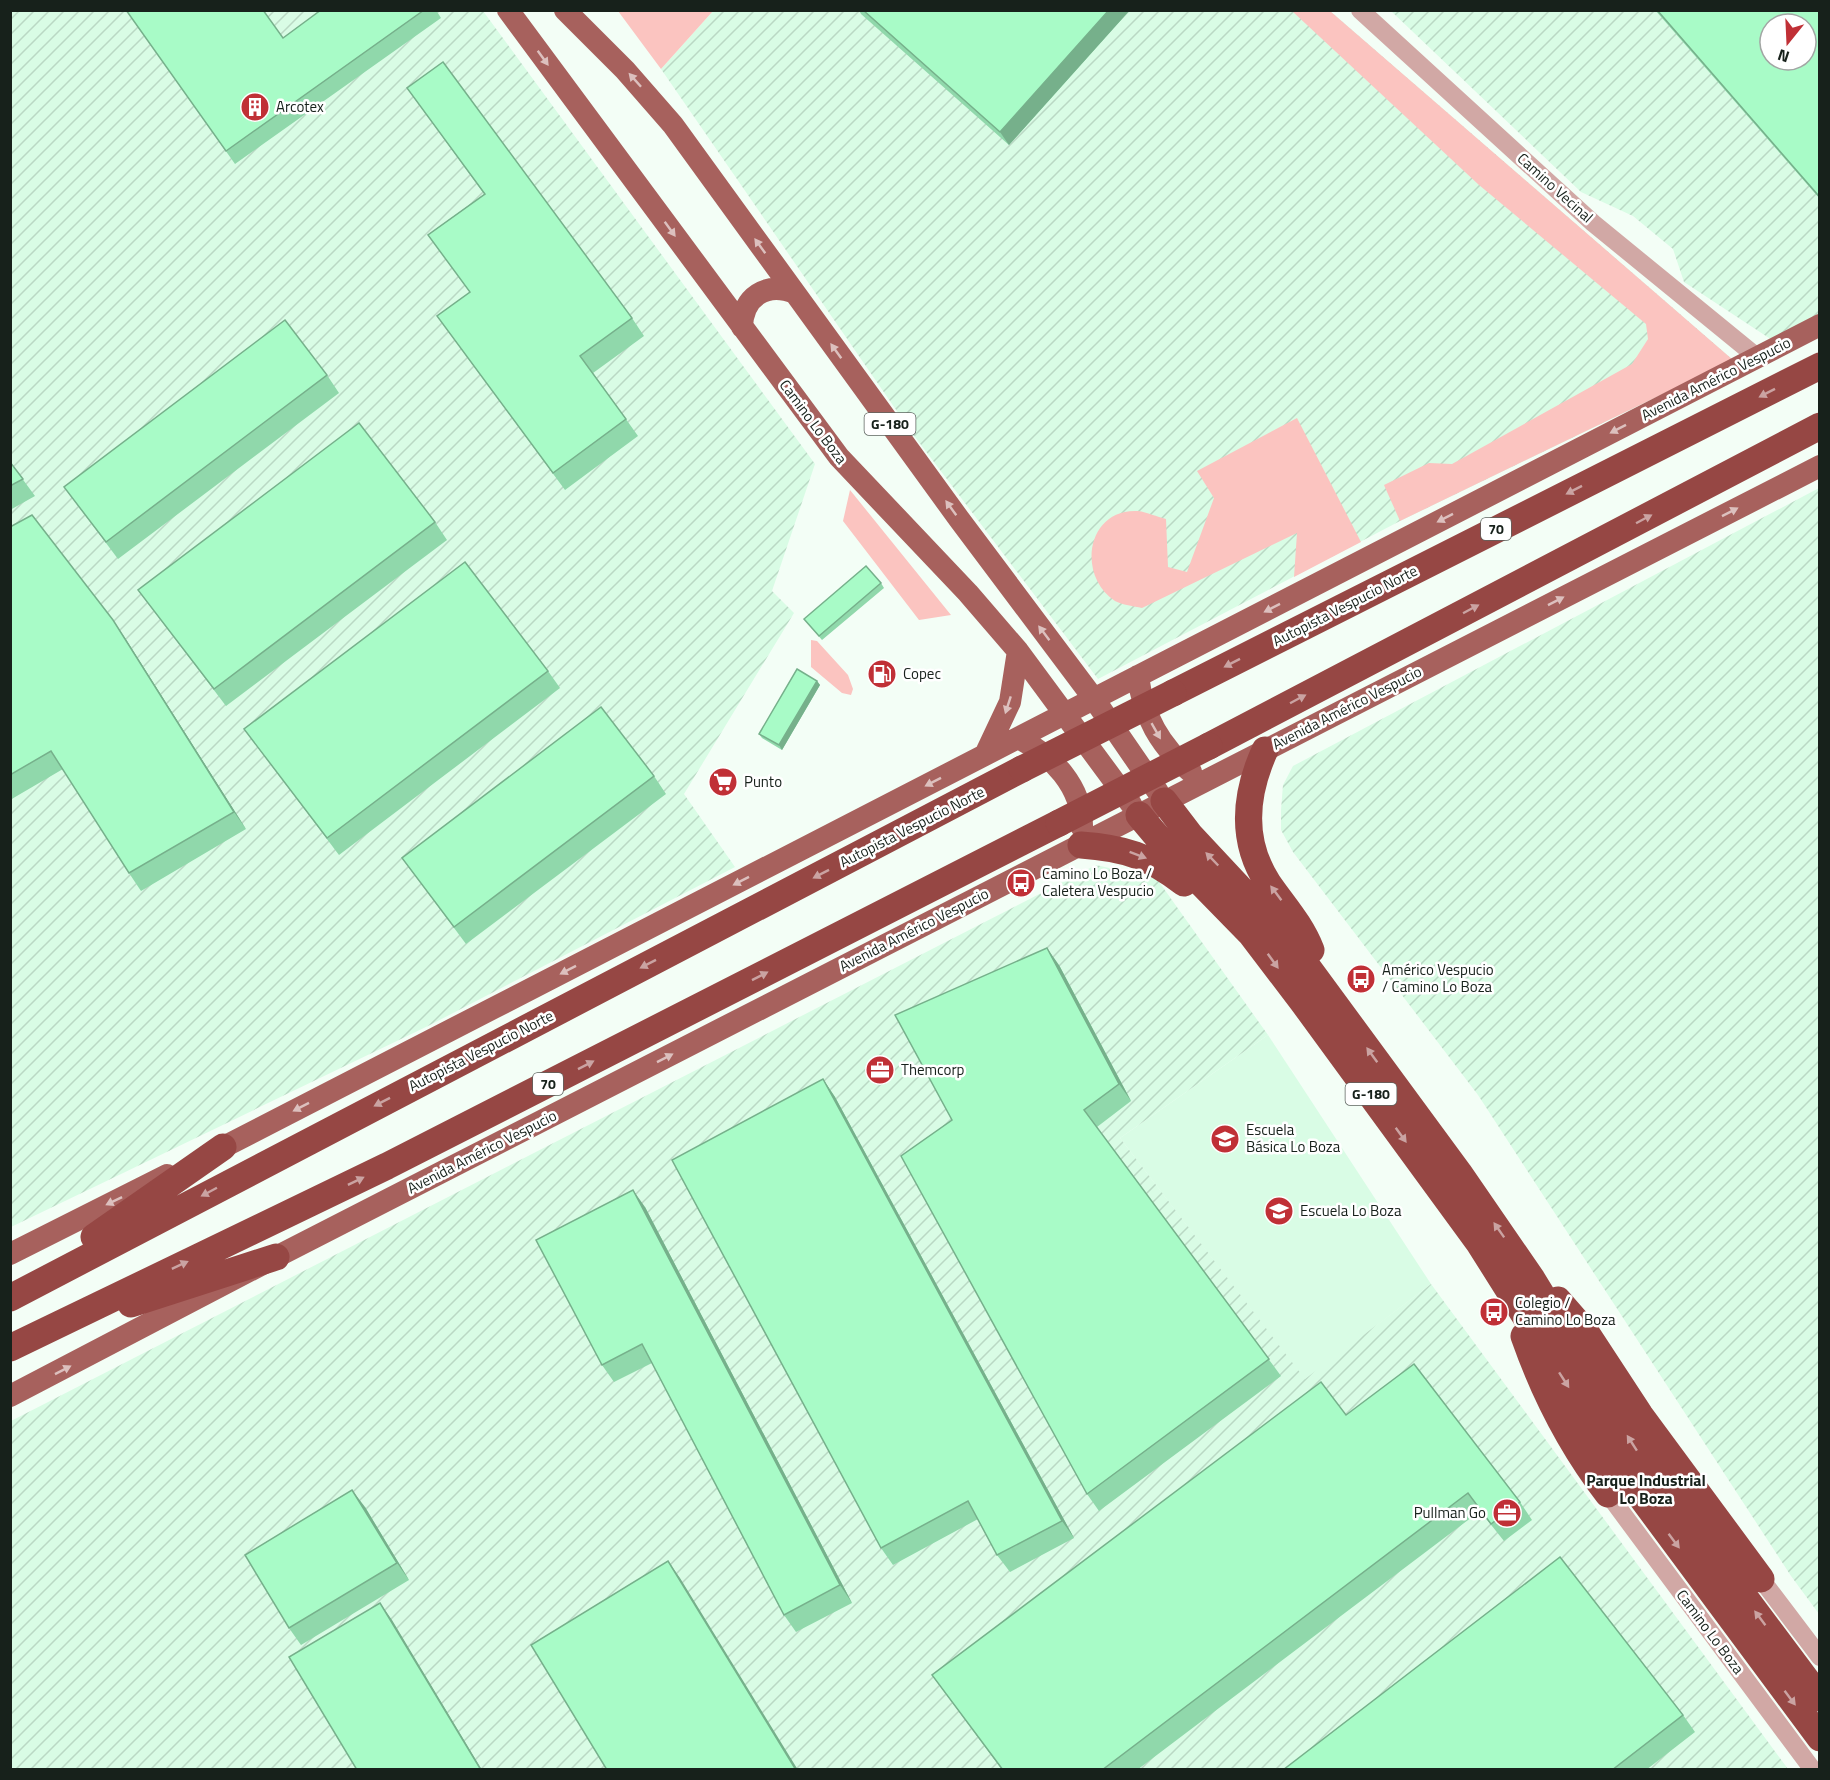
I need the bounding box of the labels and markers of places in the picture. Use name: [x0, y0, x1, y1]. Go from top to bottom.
building icon: Arcotex: [239, 91, 271, 123]
place label: Arcotex: [276, 95, 324, 118]
fuel station icon: Copec: [866, 658, 898, 690]
place label: Copec: [903, 662, 941, 685]
supermarket icon: Punto: [707, 766, 739, 798]
place label: Punto: [744, 770, 782, 793]
place label: Camino Lo Boza / Caletera Vespucio: [1042, 862, 1154, 902]
bus stop icon: Camino Lo Boza / Caletera Vespucio: [1005, 867, 1037, 899]
place label: Américo Vespucio / Camino Lo Boza: [1382, 958, 1494, 998]
bus stop icon: Américo Vespucio / Camino Lo Boza: [1345, 963, 1377, 995]
office icon: Themcorp: [864, 1054, 896, 1086]
place label: Themcorp: [901, 1058, 965, 1081]
place label: Escuela Básica Lo Boza: [1246, 1118, 1341, 1158]
school or university icon: Escuela Básica Lo Boza: [1209, 1123, 1241, 1155]
school or university icon: Escuela Lo Boza: [1263, 1195, 1295, 1227]
place label: Escuela Lo Boza: [1300, 1199, 1402, 1222]
place label: Colegio / Camino Lo Boza: [1515, 1291, 1616, 1331]
bus stop icon: Colegio / Camino Lo Boza: [1478, 1296, 1510, 1328]
office icon: Pullman Go: [1491, 1497, 1523, 1529]
place label: Pullman Go: [1414, 1501, 1486, 1524]

